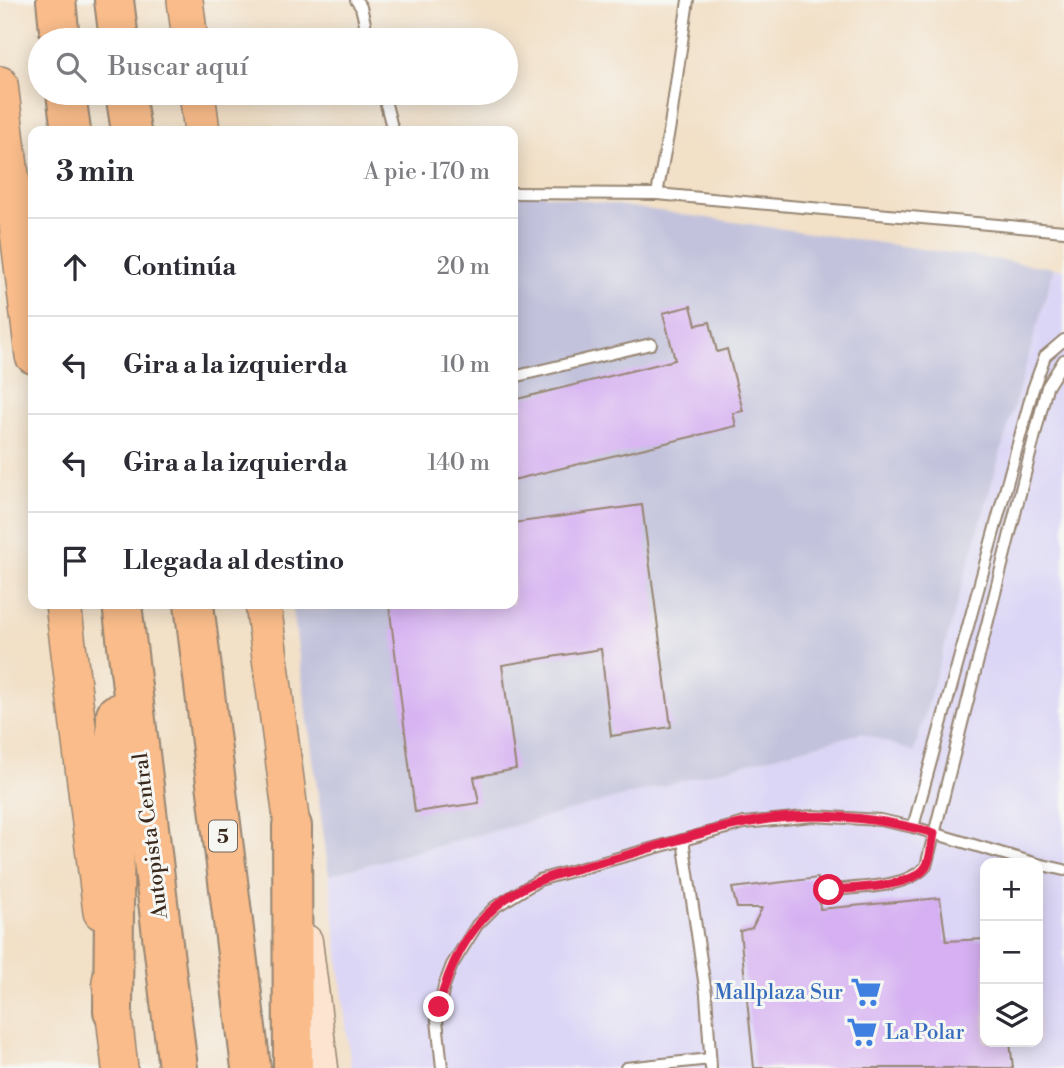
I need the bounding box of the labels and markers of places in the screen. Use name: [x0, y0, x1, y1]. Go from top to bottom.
supermarket icon: Mallplaza Sur: [849, 975, 883, 1009]
place label: Mallplaza Sur: [714, 980, 843, 1006]
supermarket icon: La Polar: [845, 1015, 879, 1049]
place label: La Polar: [885, 1020, 965, 1046]

